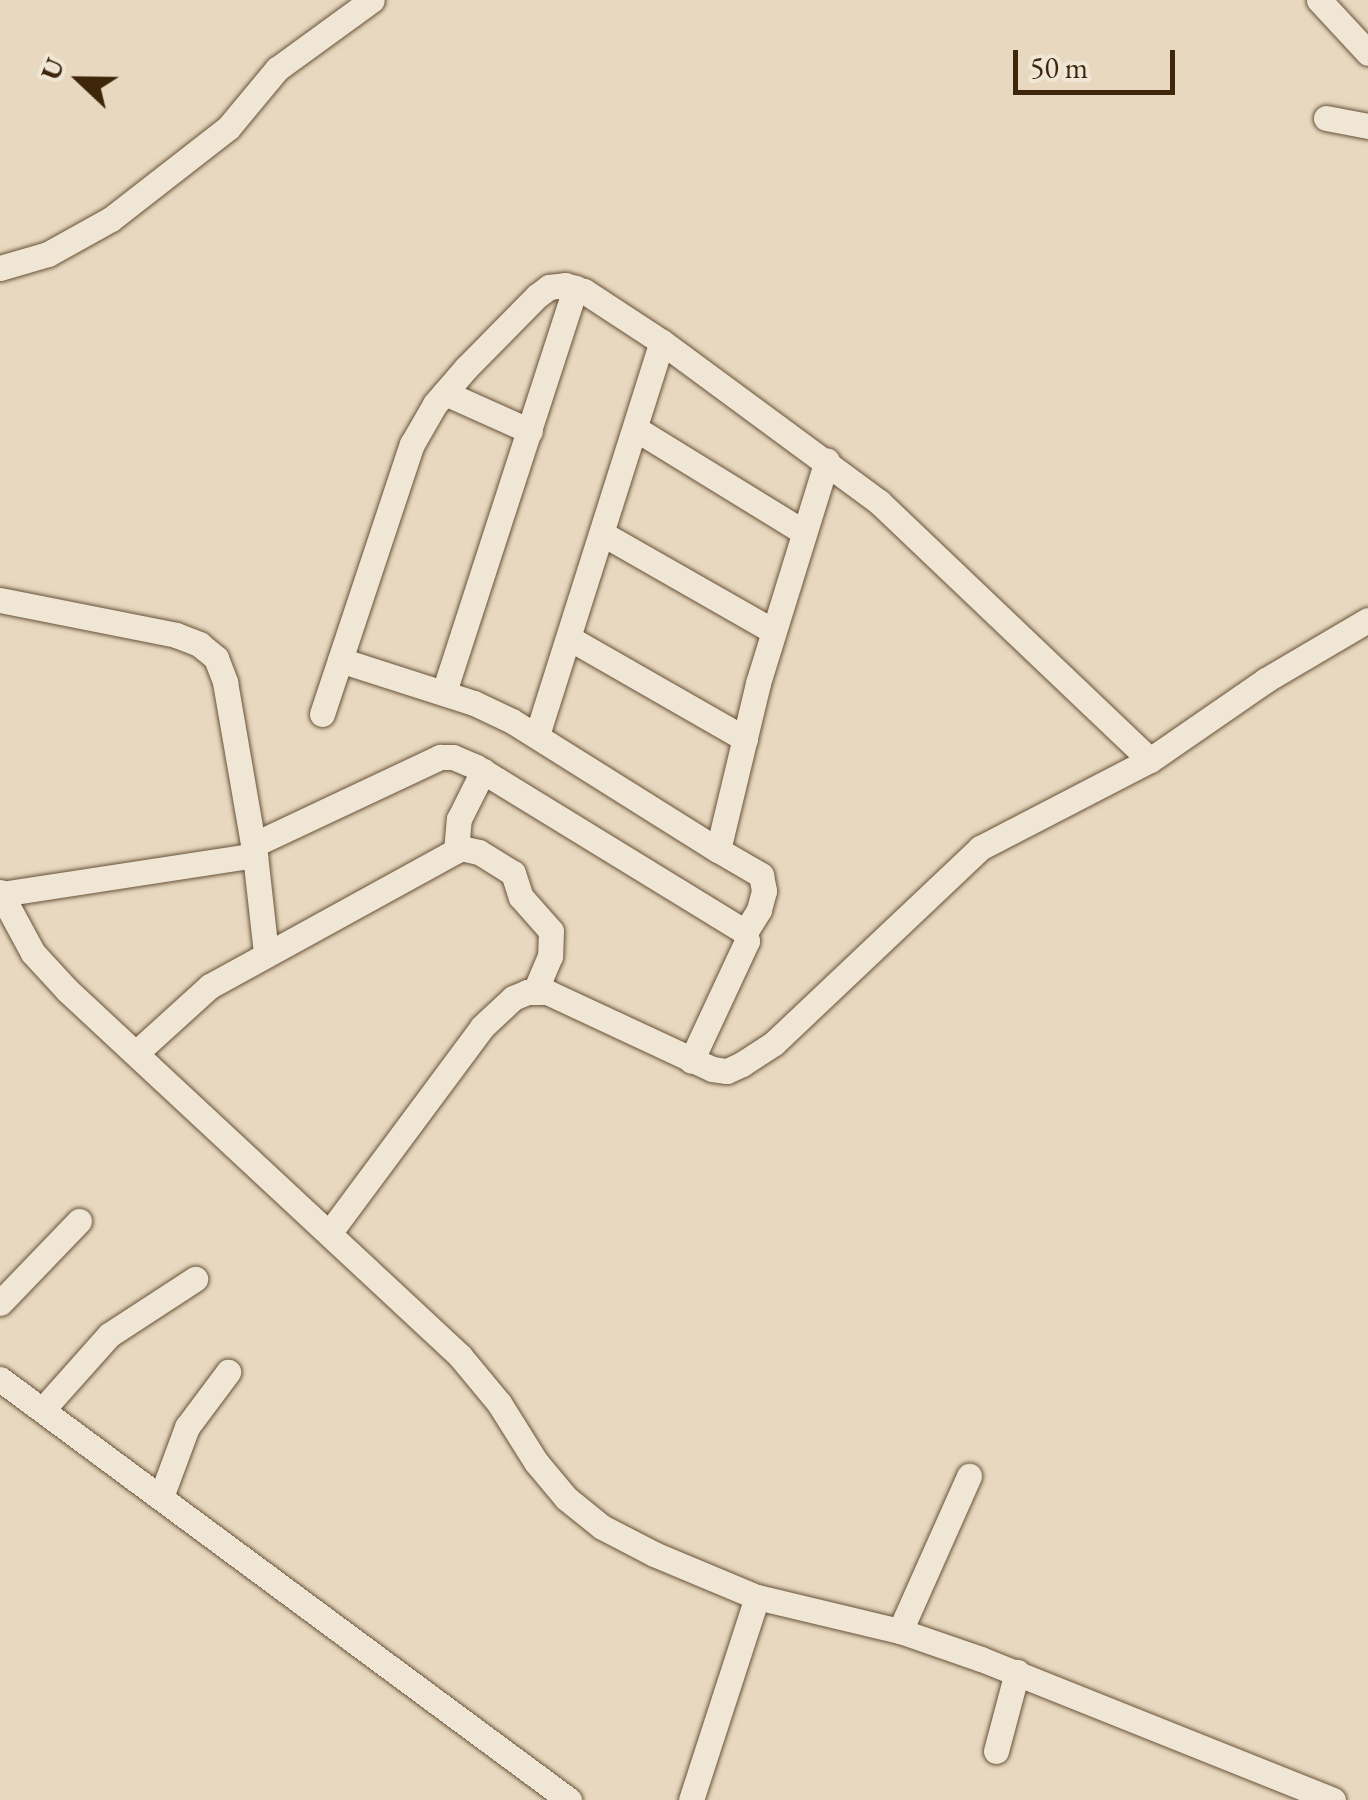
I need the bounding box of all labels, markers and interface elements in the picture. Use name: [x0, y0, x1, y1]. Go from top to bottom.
north arrow: [30, 30, 130, 130]
scale bar: [1018, 30, 1180, 92]
text: 50 m: [1030, 48, 1088, 87]
text: U: [32, 52, 73, 85]

